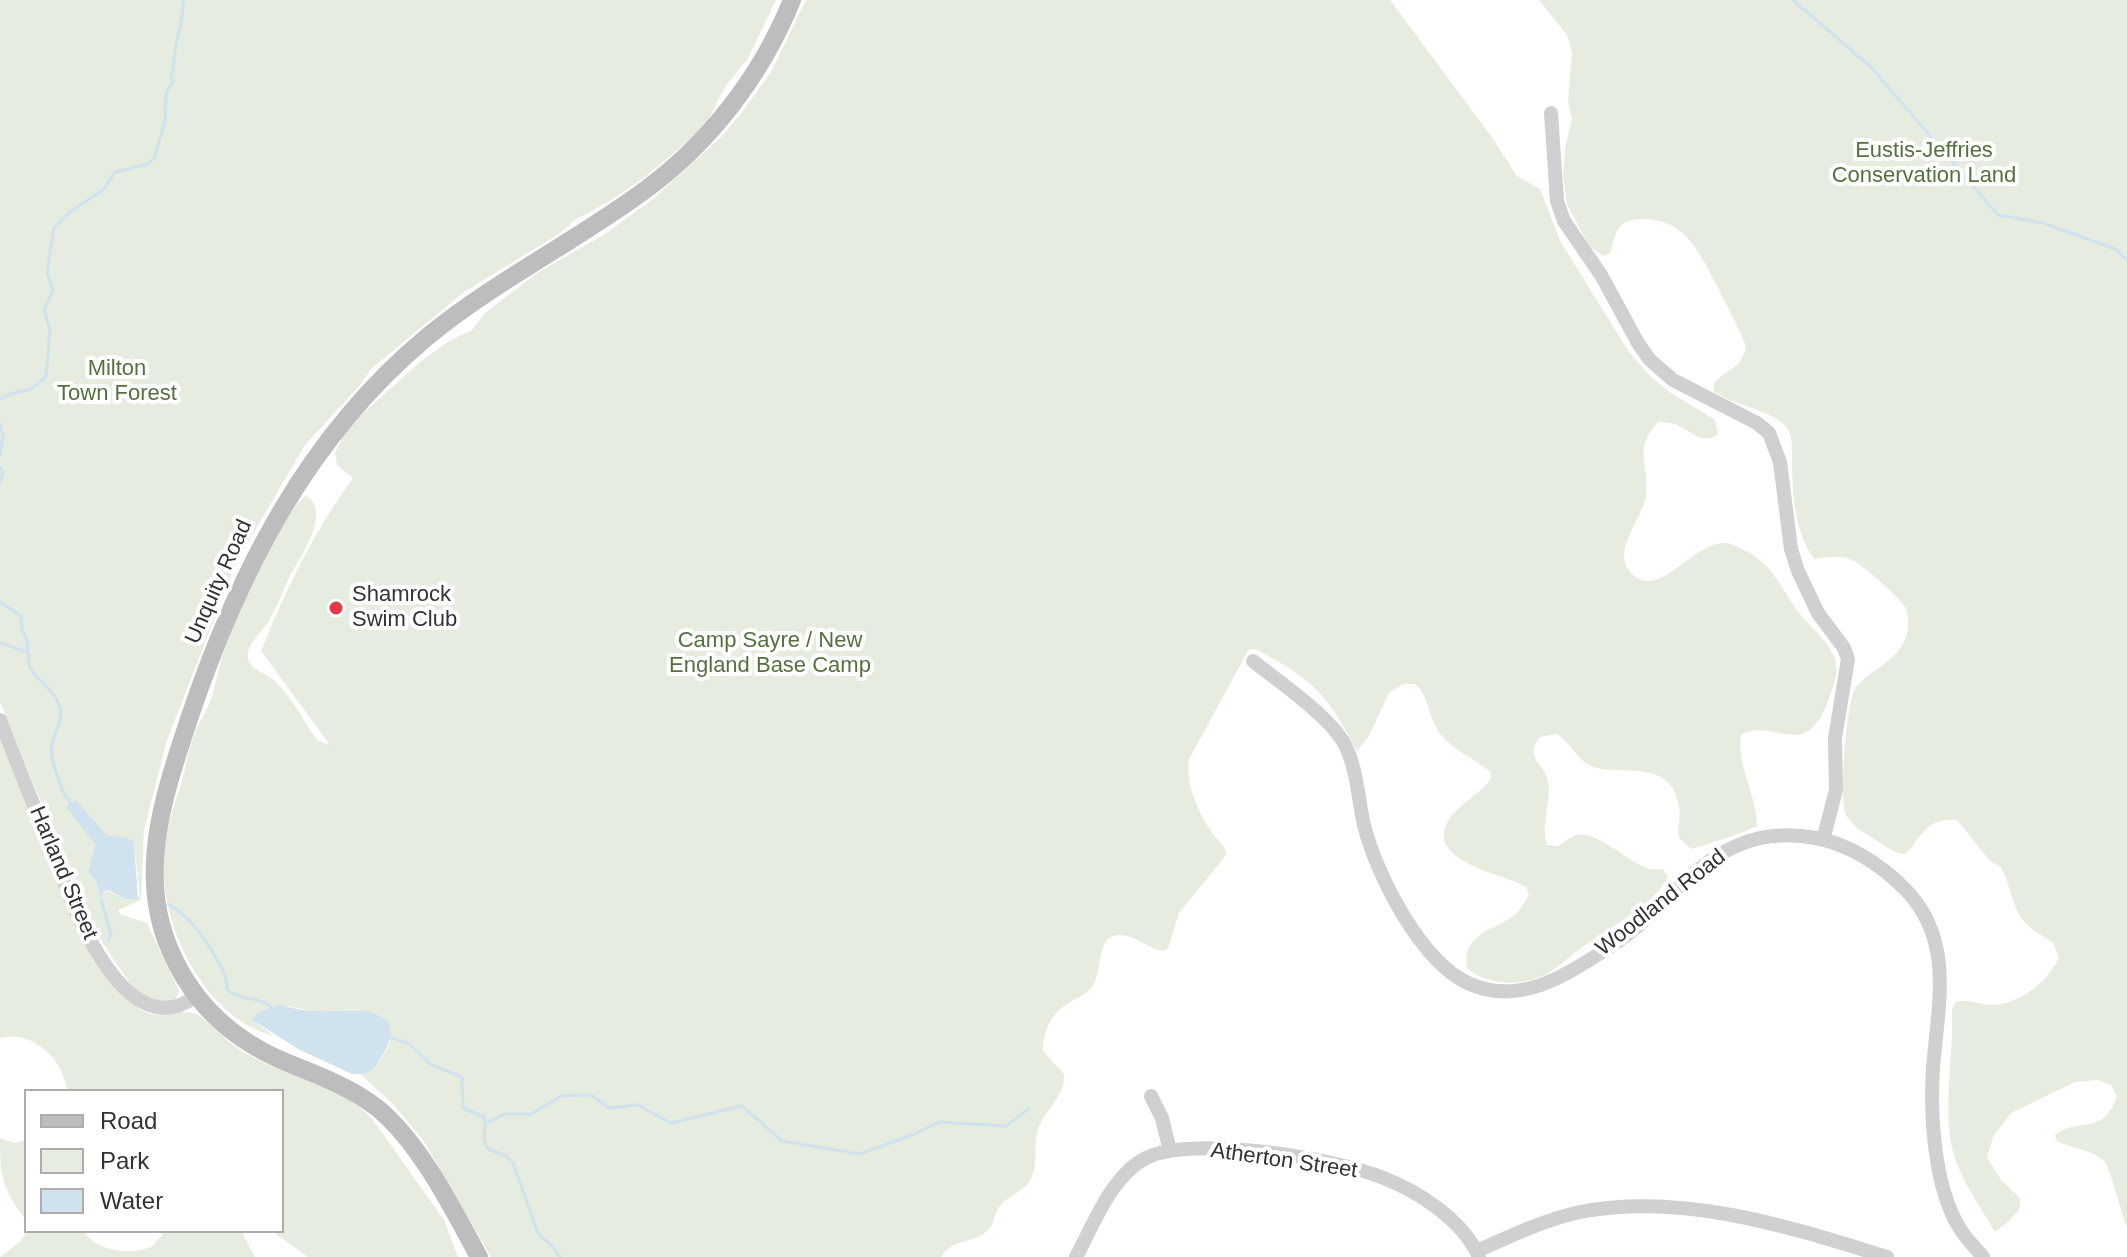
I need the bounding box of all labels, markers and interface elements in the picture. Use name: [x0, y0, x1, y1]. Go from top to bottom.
park label: Eustis-Jeffries Conservation Land: [1832, 138, 2016, 190]
park label: Milton Town Forest: [57, 356, 177, 408]
street label: Unquity Road: [180, 516, 258, 648]
place label: Shamrock Swim Club: [352, 582, 457, 634]
marker: Shamrock Swim Club: [327, 599, 345, 617]
park label: Camp Sayre / New England Base Camp: [669, 628, 871, 680]
street label: Harland Street: [23, 803, 103, 943]
street label: Woodland Road: [1591, 844, 1731, 962]
legend: [24, 1089, 284, 1233]
text: Road: [100, 1107, 157, 1134]
street label: Atherton Street: [1209, 1138, 1359, 1184]
text: Park: [100, 1147, 149, 1174]
text: Water: [100, 1187, 163, 1214]

